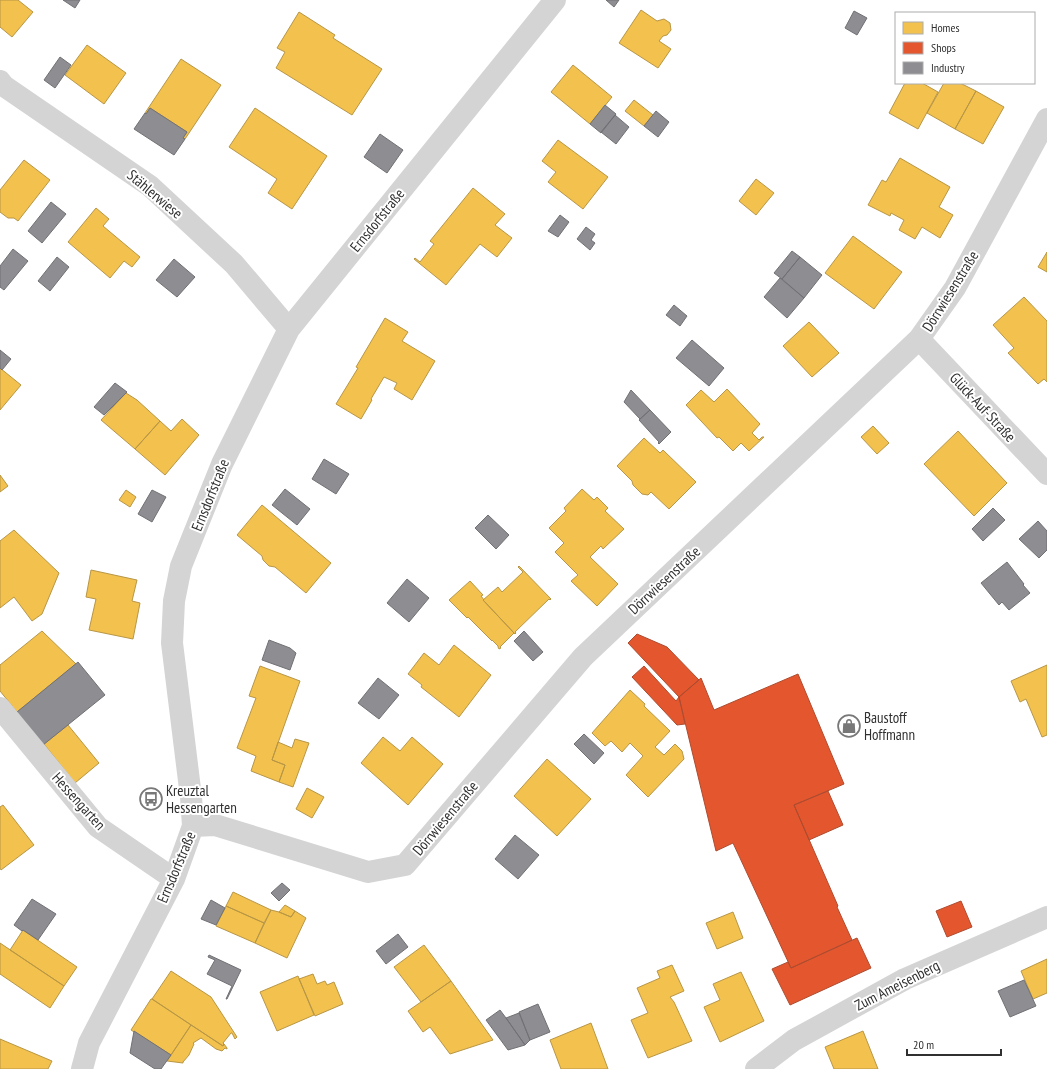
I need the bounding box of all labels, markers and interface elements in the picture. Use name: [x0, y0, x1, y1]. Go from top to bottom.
legend: [895, 12, 1035, 84]
text: Homes: [931, 20, 959, 35]
text: Shops: [931, 40, 956, 55]
text: Industry: [931, 60, 965, 75]
street label: Stählerwiese: [123, 165, 187, 223]
street label: Ernsdorfstraße: [346, 185, 408, 255]
street label: Dörrwiesenstraße: [918, 247, 982, 335]
street label: Glück-Auf-Straße: [946, 368, 1020, 446]
street label: Ernsdorfstraße: [187, 456, 233, 534]
street label: Dörrwiesenstraße: [624, 542, 704, 618]
place label: Baustoff Hoffmann: [864, 708, 915, 744]
shop icon: Baustoff Hoffmann: [836, 713, 862, 739]
street label: Hessengarten: [48, 768, 110, 834]
street label: Dörrwiesenstraße: [408, 777, 482, 859]
place label: Kreuztal Hessengarten: [166, 781, 237, 817]
bus stop icon: Kreuztal Hessengarten: [138, 786, 164, 812]
street label: Ernsdorfstraße: [152, 828, 200, 906]
street label: Zum Ameisenberg: [851, 955, 943, 1015]
scale bar: [907, 1031, 1001, 1057]
text: 20 m: [913, 1037, 934, 1052]

